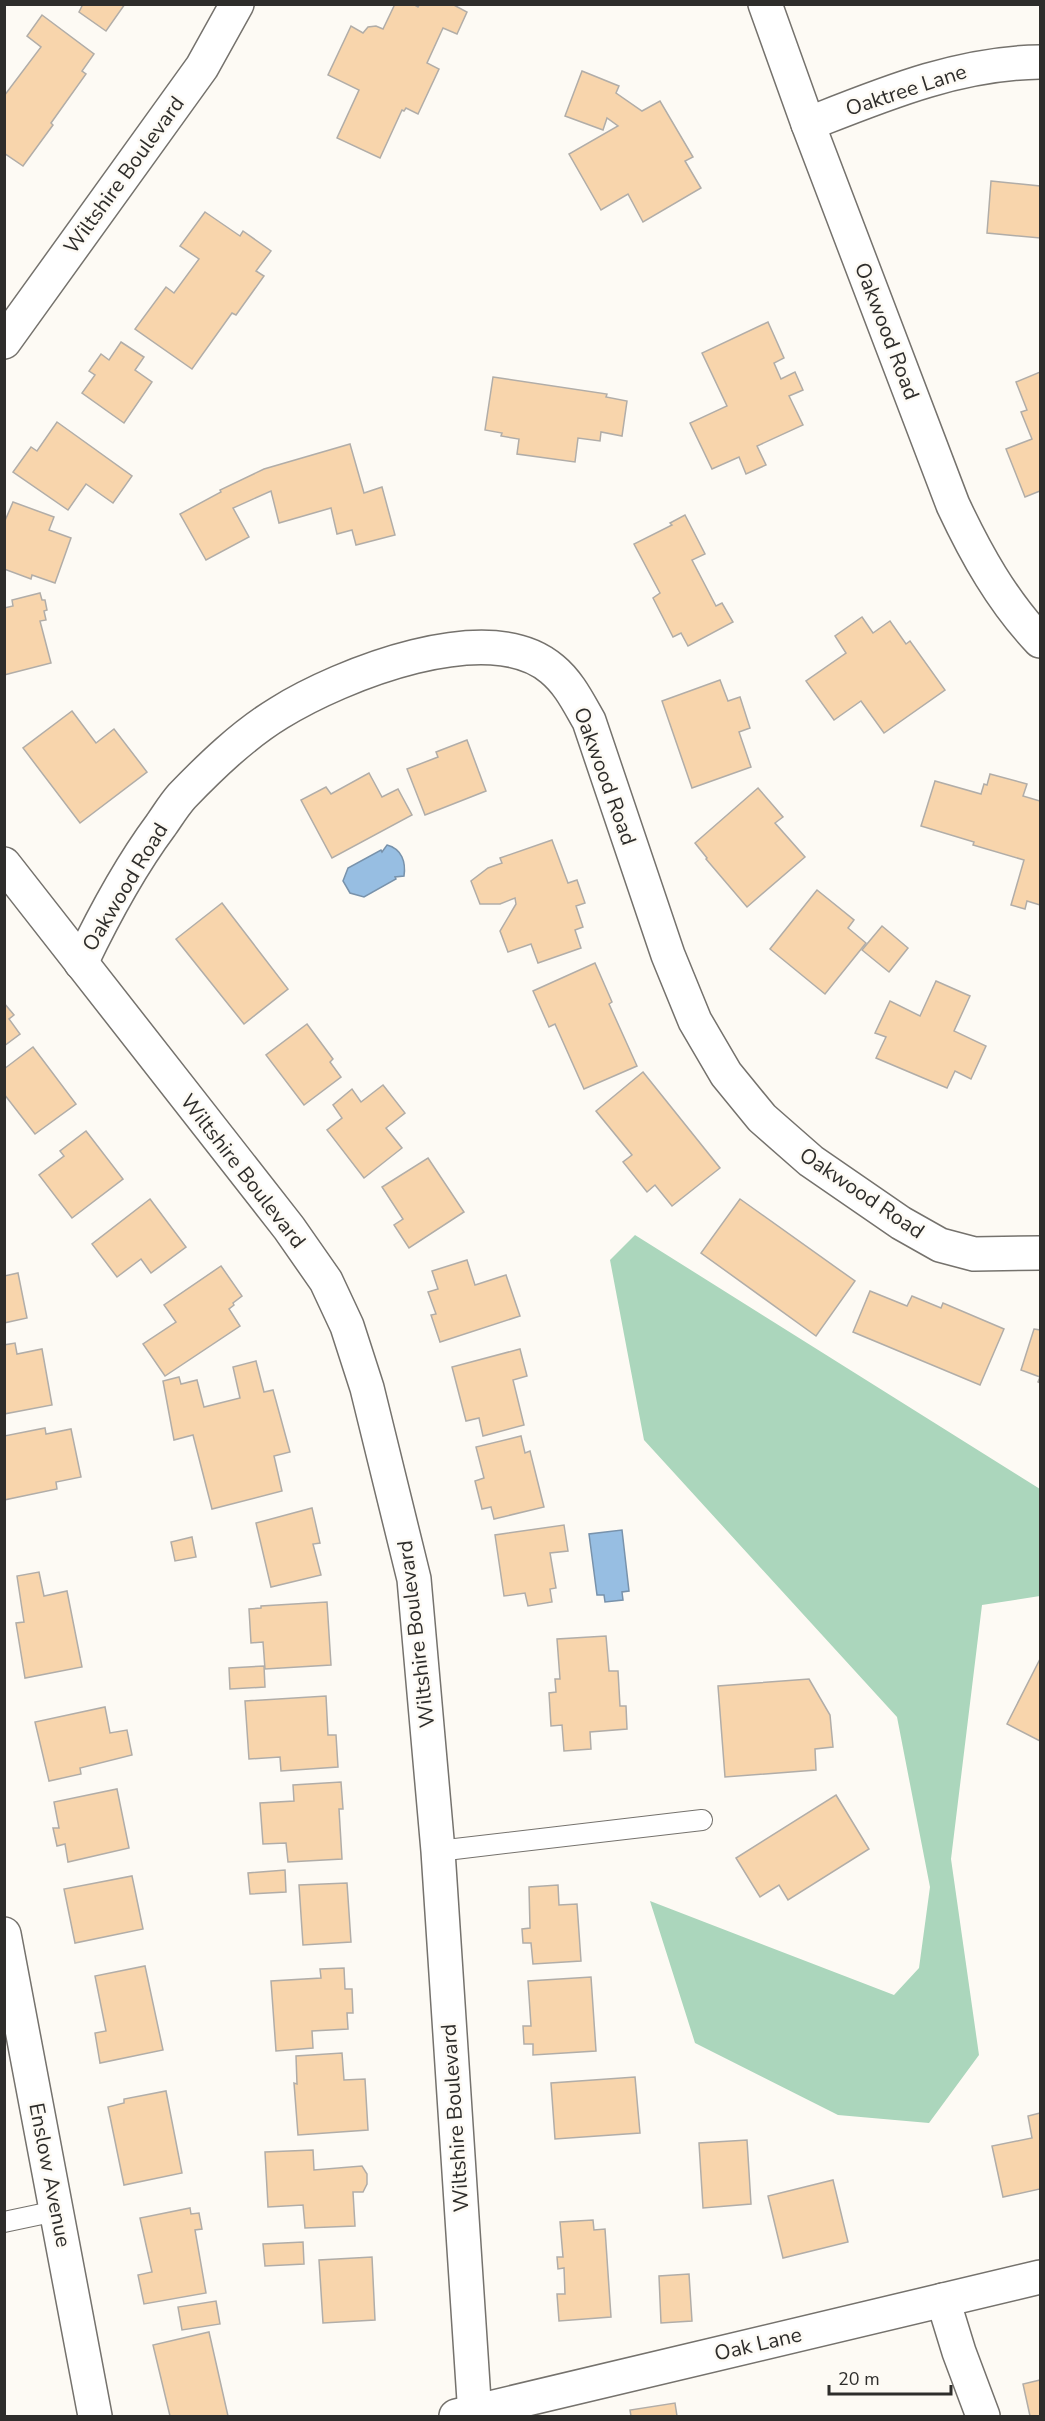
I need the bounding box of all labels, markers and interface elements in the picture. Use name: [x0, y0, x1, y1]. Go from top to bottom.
street label: Oaktree Lane: [842, 57, 970, 123]
street label: Wiltshire Boulevard: [57, 91, 191, 259]
street label: Oakwood Road: [848, 258, 926, 404]
street label: Oakwood Road: [567, 703, 643, 849]
street label: Oakwood Road: [76, 818, 174, 956]
street label: Wiltshire Boulevard: [174, 1088, 312, 1254]
street label: Oakwood Road: [794, 1141, 930, 1245]
street label: Wiltshire Boulevard: [391, 1539, 441, 1729]
street label: Wiltshire Boulevard: [434, 2023, 476, 2213]
street label: Enslow Avenue: [22, 2100, 78, 2250]
street label: Oak Lane: [712, 2320, 804, 2368]
scale bar: [829, 2358, 950, 2396]
text: 20 m: [838, 2367, 880, 2391]

